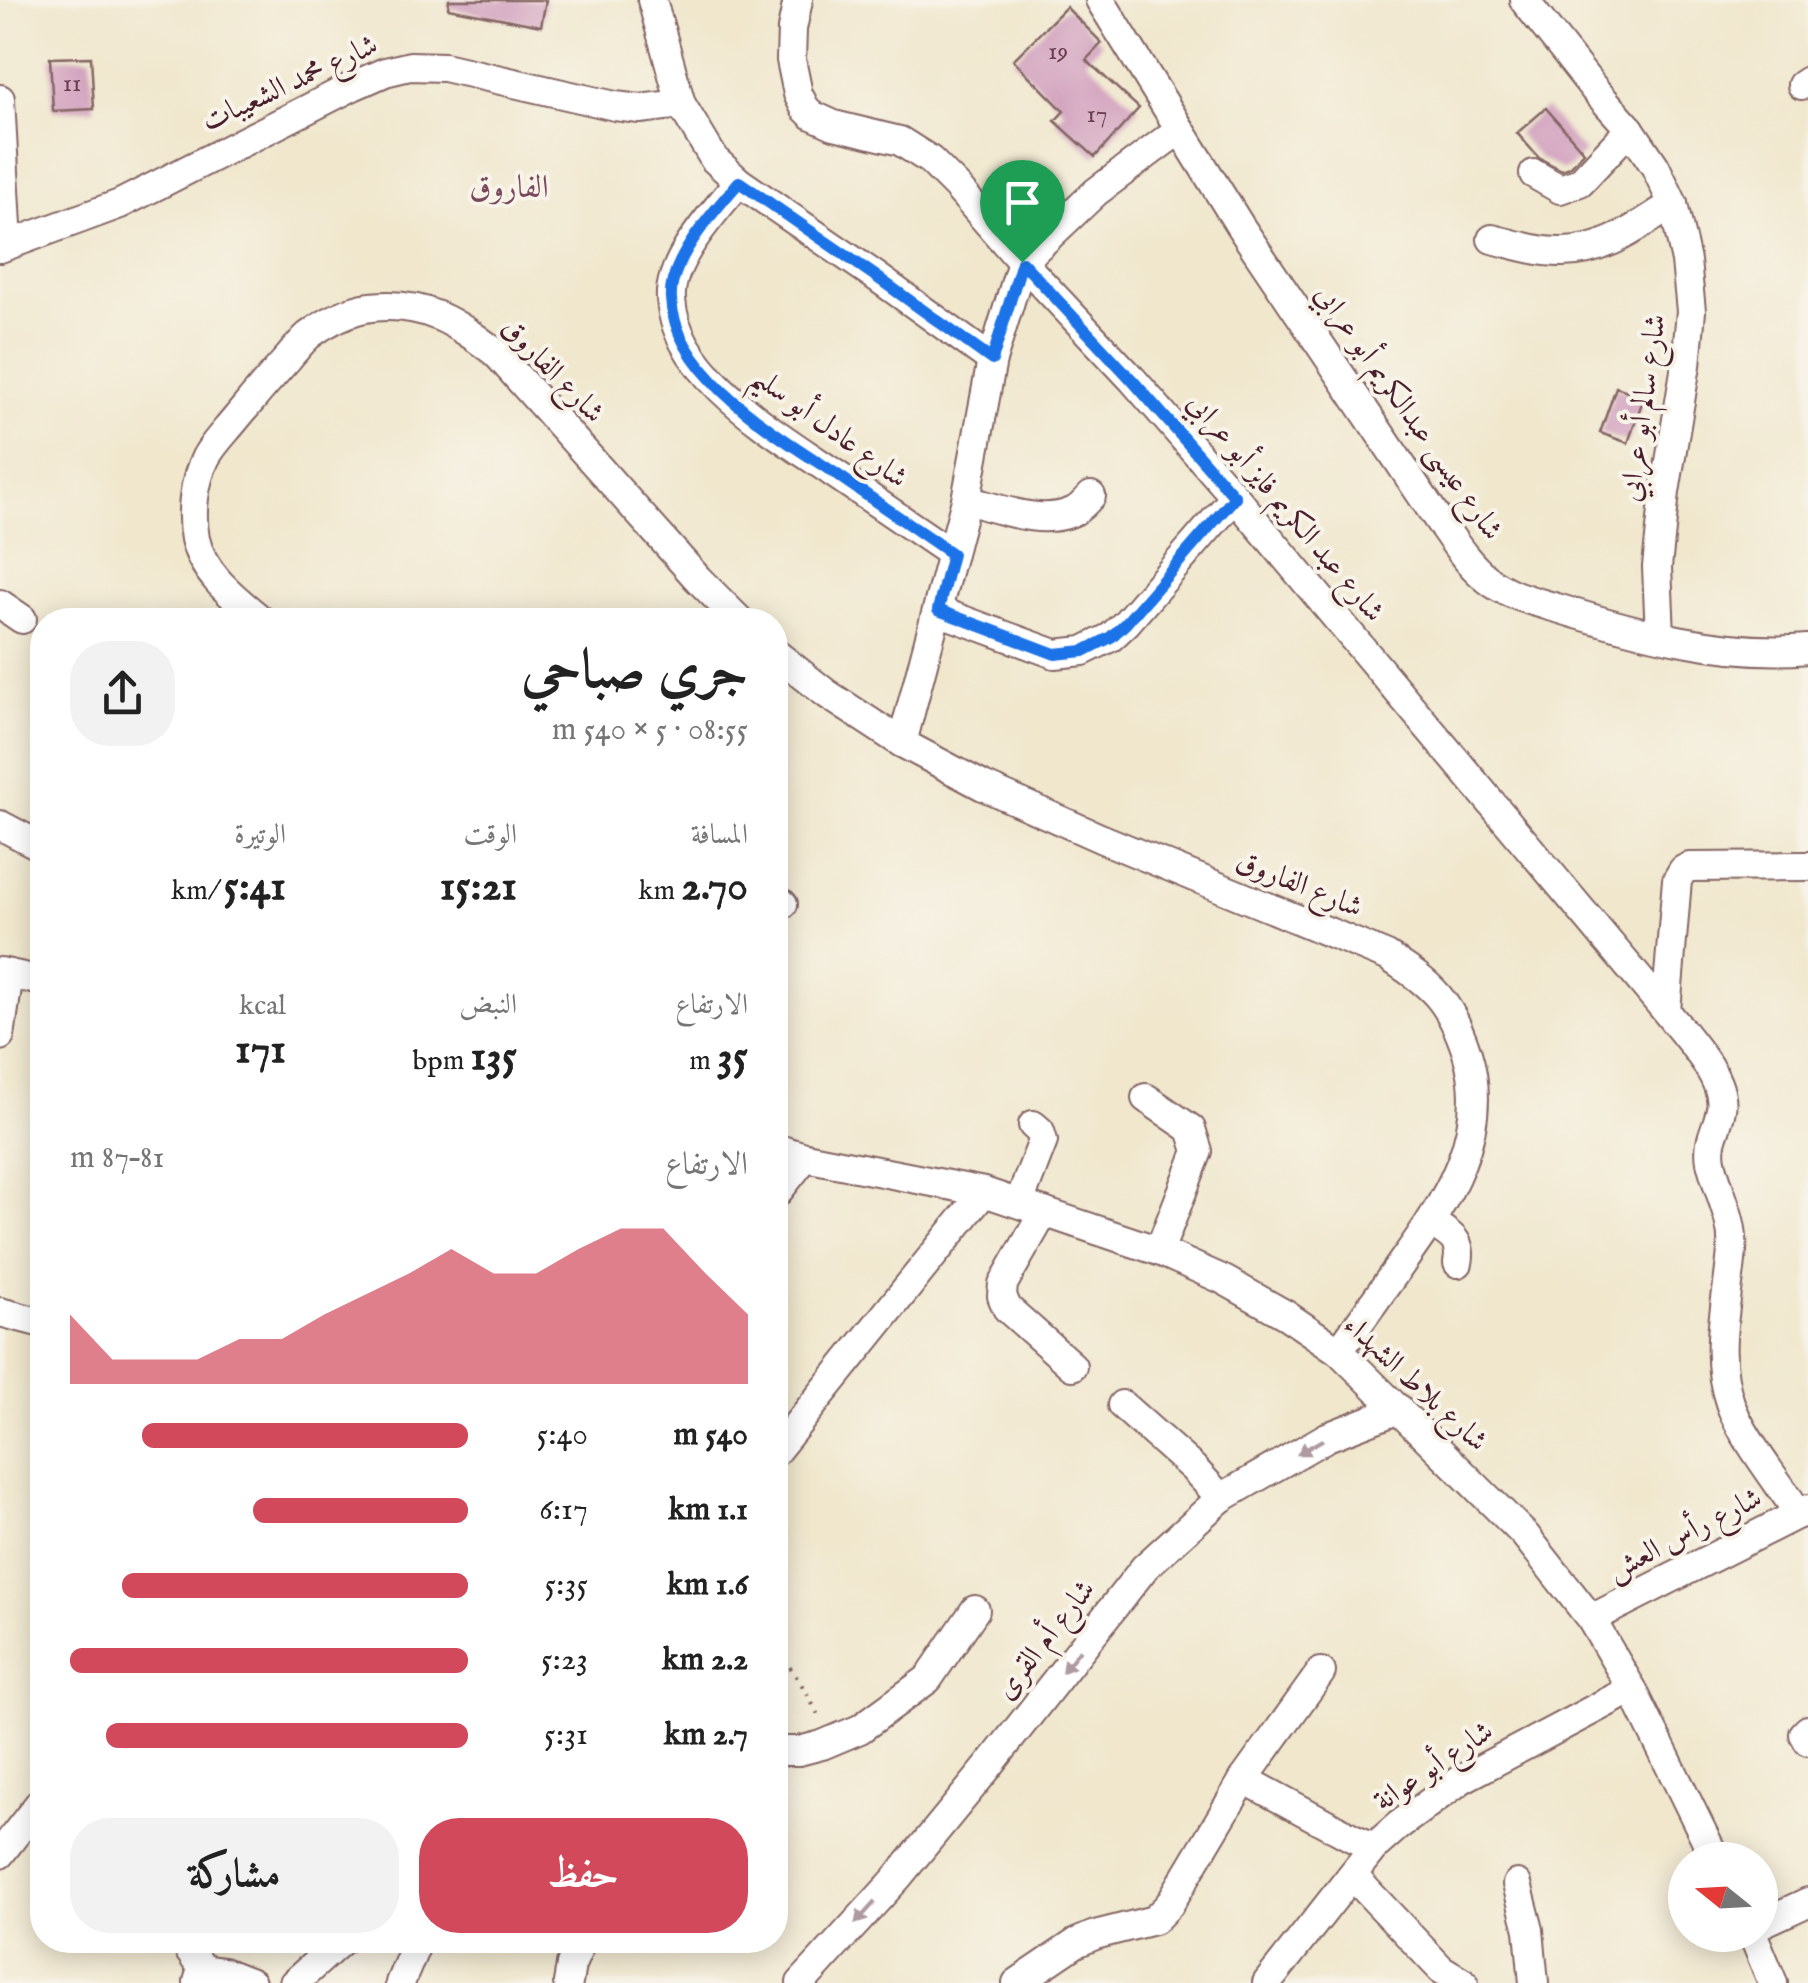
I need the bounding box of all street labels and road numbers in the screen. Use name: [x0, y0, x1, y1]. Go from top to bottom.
street label: شارع محمد الشعيبات: [196, 27, 386, 145]
street label: شارع عيسى عبدالكريم أبو عرابي: [1301, 275, 1514, 551]
street label: شارع الفاروق: [489, 310, 612, 435]
street label: شارع سالم أبو عرابي: [1608, 311, 1681, 505]
street label: شارع عادل أبو سليم: [738, 355, 917, 504]
street label: شارع عبد الكريم فايز أبو عرابي: [1174, 383, 1395, 634]
street label: شارع الفاروق: [1229, 842, 1368, 931]
street label: شارع بلاط الشهداء: [1332, 1307, 1495, 1464]
street label: شارع رأس العش: [1599, 1476, 1771, 1594]
street label: شارع أم القرى: [984, 1570, 1109, 1711]
street label: شارع أبو عوانة: [1365, 1710, 1503, 1824]

